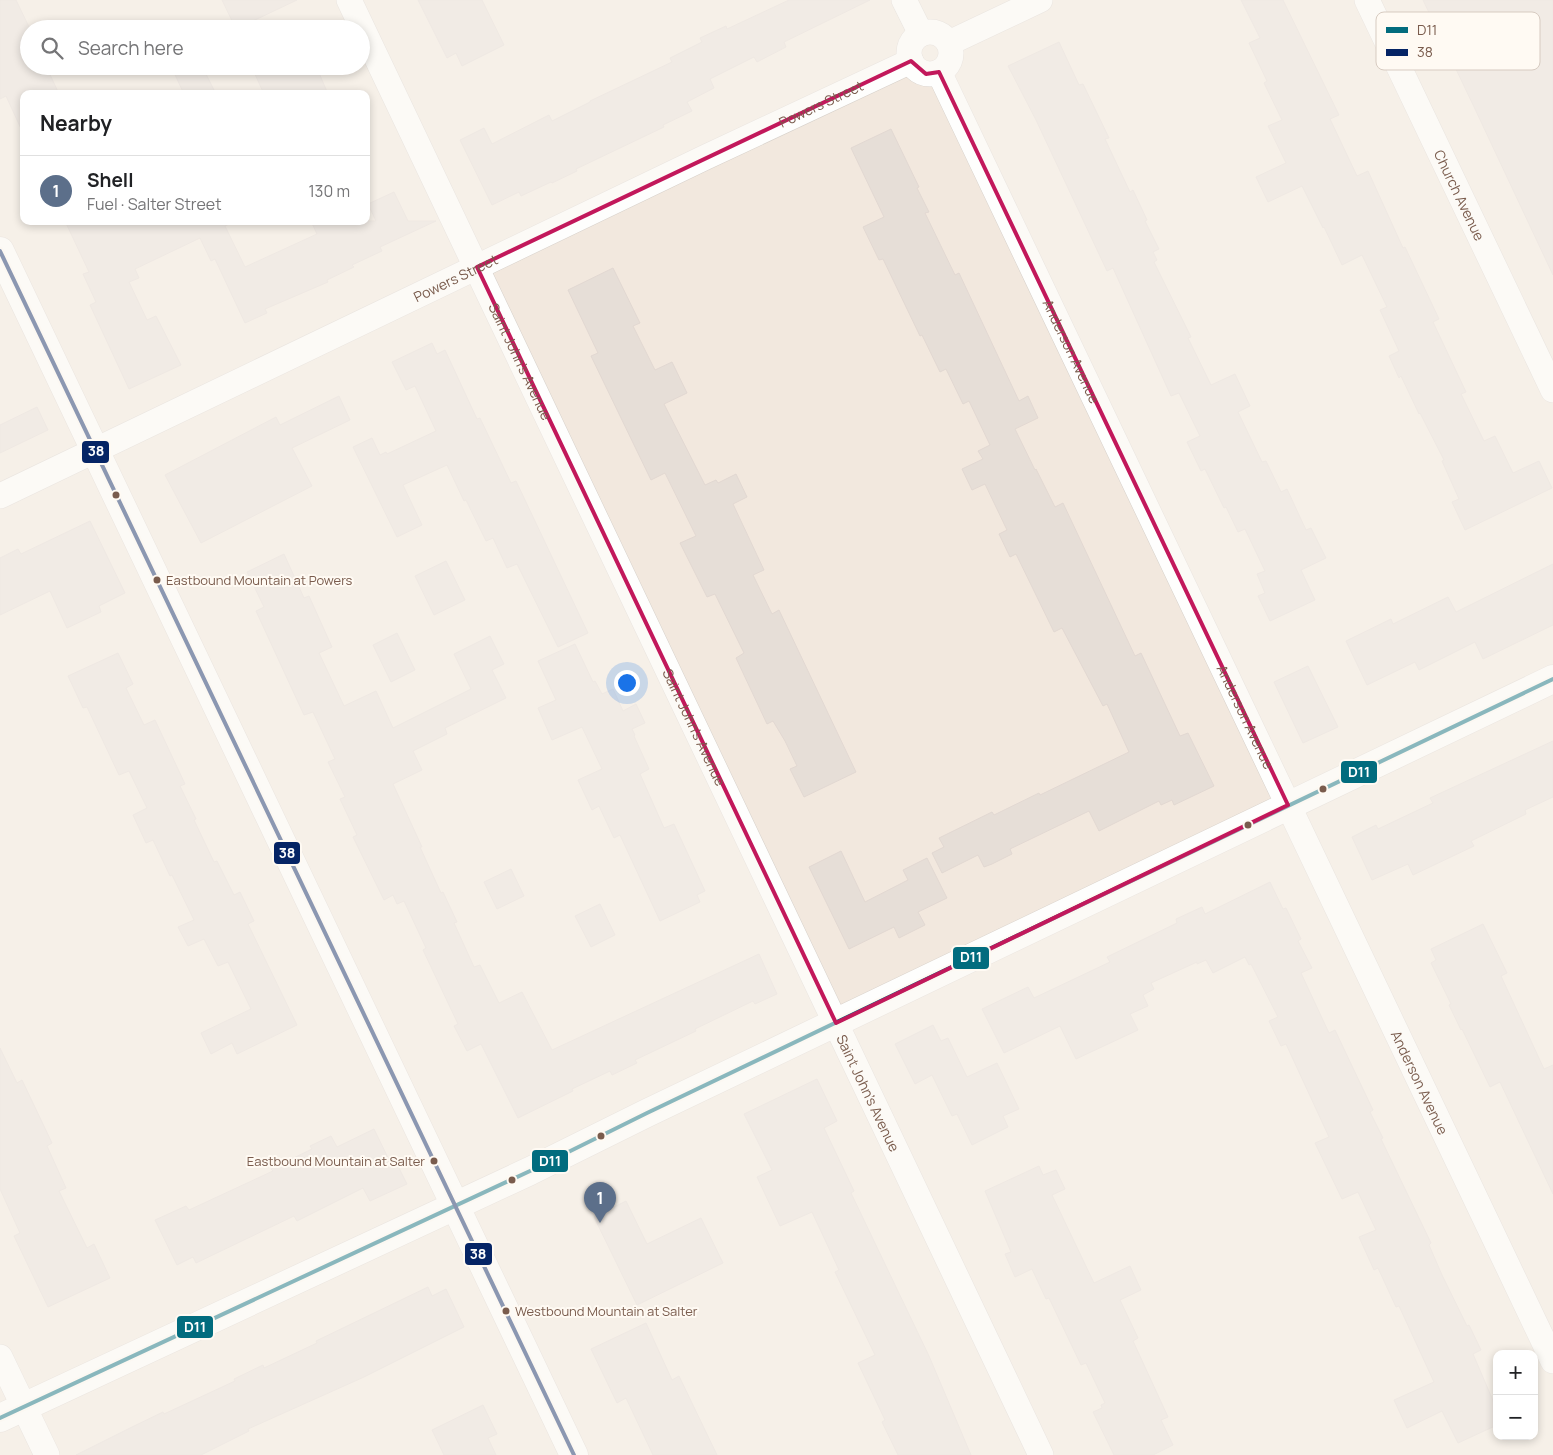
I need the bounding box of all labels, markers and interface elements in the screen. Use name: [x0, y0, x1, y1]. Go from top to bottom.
legend: [1376, 12, 1540, 70]
search box: [20, 20, 370, 75]
text: D11: [1417, 20, 1437, 39]
icon: search: [38, 34, 66, 62]
text: Search here: [78, 35, 184, 61]
text: 38: [1417, 42, 1433, 61]
street label: Powers Street: [776, 75, 867, 131]
text: Nearby: [40, 109, 112, 137]
street label: Church Avenue: [1430, 146, 1490, 243]
text: Shell: [87, 167, 133, 193]
text: 1: [52, 180, 60, 202]
text: 130 m: [308, 180, 350, 202]
text: Fuel · Salter Street: [87, 193, 222, 215]
street label: Powers Street: [410, 249, 501, 306]
street label: Anderson Avenue: [1039, 296, 1105, 406]
street label: Saint John's Avenue: [485, 300, 557, 423]
line badge: 38: [81, 440, 110, 464]
text: 38: [88, 441, 104, 460]
unlabelled marker: [111, 490, 121, 500]
place label: Eastbound Mountain at Powers: [166, 571, 353, 589]
marker: Eastbound Mountain at Powers: [152, 575, 162, 585]
street label: Anderson Avenue: [1213, 661, 1279, 772]
street label: Saint John's Avenue: [659, 665, 731, 789]
your location: [614, 670, 640, 696]
line badge: D11: [1340, 760, 1378, 784]
text: D11: [1348, 762, 1370, 781]
unlabelled marker: [1318, 784, 1328, 794]
unlabelled marker: [1243, 820, 1253, 830]
line badge: 38: [273, 841, 301, 865]
text: 38: [279, 843, 295, 862]
line badge: D11: [952, 946, 990, 970]
text: D11: [960, 947, 982, 966]
street label: Anderson Avenue: [1387, 1027, 1453, 1137]
street label: Saint John's Avenue: [833, 1031, 905, 1154]
unlabelled marker: [596, 1131, 606, 1141]
line badge: D11: [531, 1149, 569, 1173]
text: D11: [539, 1151, 561, 1170]
place label: Eastbound Mountain at Salter: [247, 1152, 425, 1170]
marker: Eastbound Mountain at Salter: [429, 1156, 439, 1166]
unlabelled marker: [507, 1175, 517, 1185]
pin: 1: [584, 1182, 616, 1223]
line badge: 38: [464, 1242, 493, 1266]
text: 38: [470, 1244, 486, 1263]
place label: Westbound Mountain at Salter: [515, 1302, 698, 1320]
marker: Westbound Mountain at Salter: [501, 1306, 511, 1316]
line badge: D11: [176, 1315, 214, 1339]
text: D11: [184, 1317, 206, 1336]
map controls: [1493, 1350, 1538, 1440]
button: +: [1493, 1350, 1538, 1395]
button: −: [1493, 1395, 1538, 1440]

